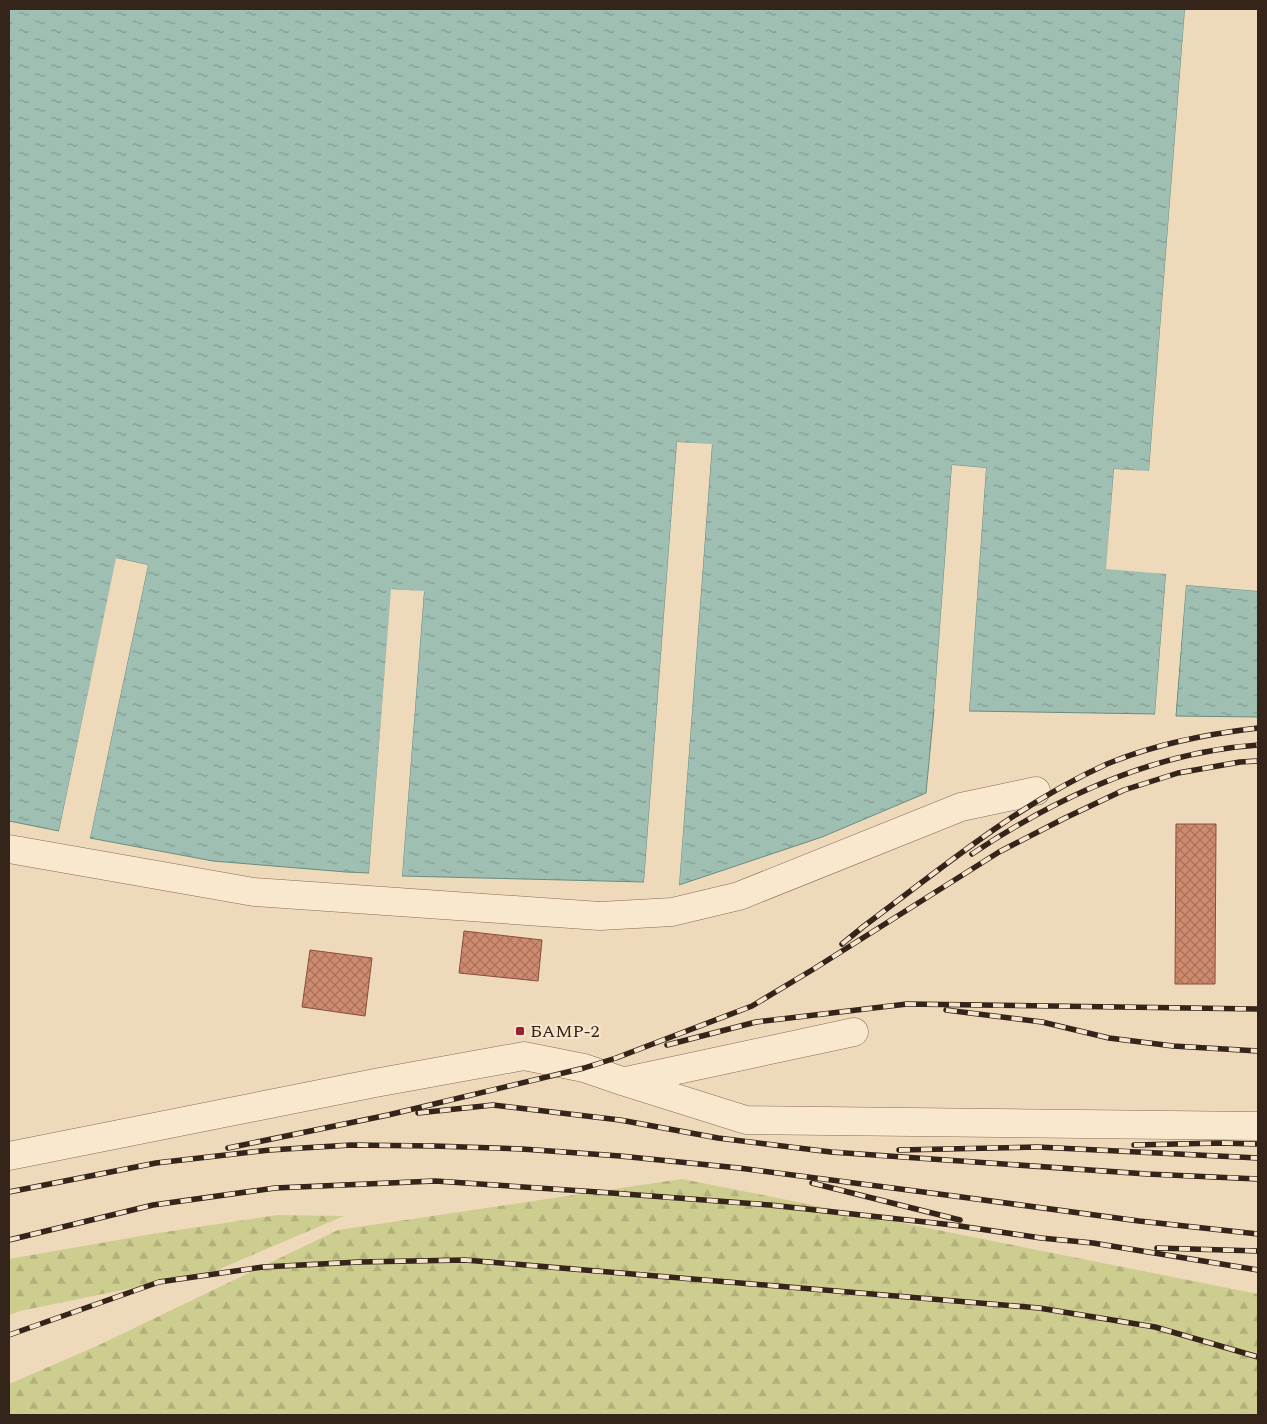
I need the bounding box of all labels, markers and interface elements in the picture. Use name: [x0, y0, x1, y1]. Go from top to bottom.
place label: БАМР-2: [530, 1018, 599, 1045]
marker: БАМР-2: [514, 1025, 526, 1037]

